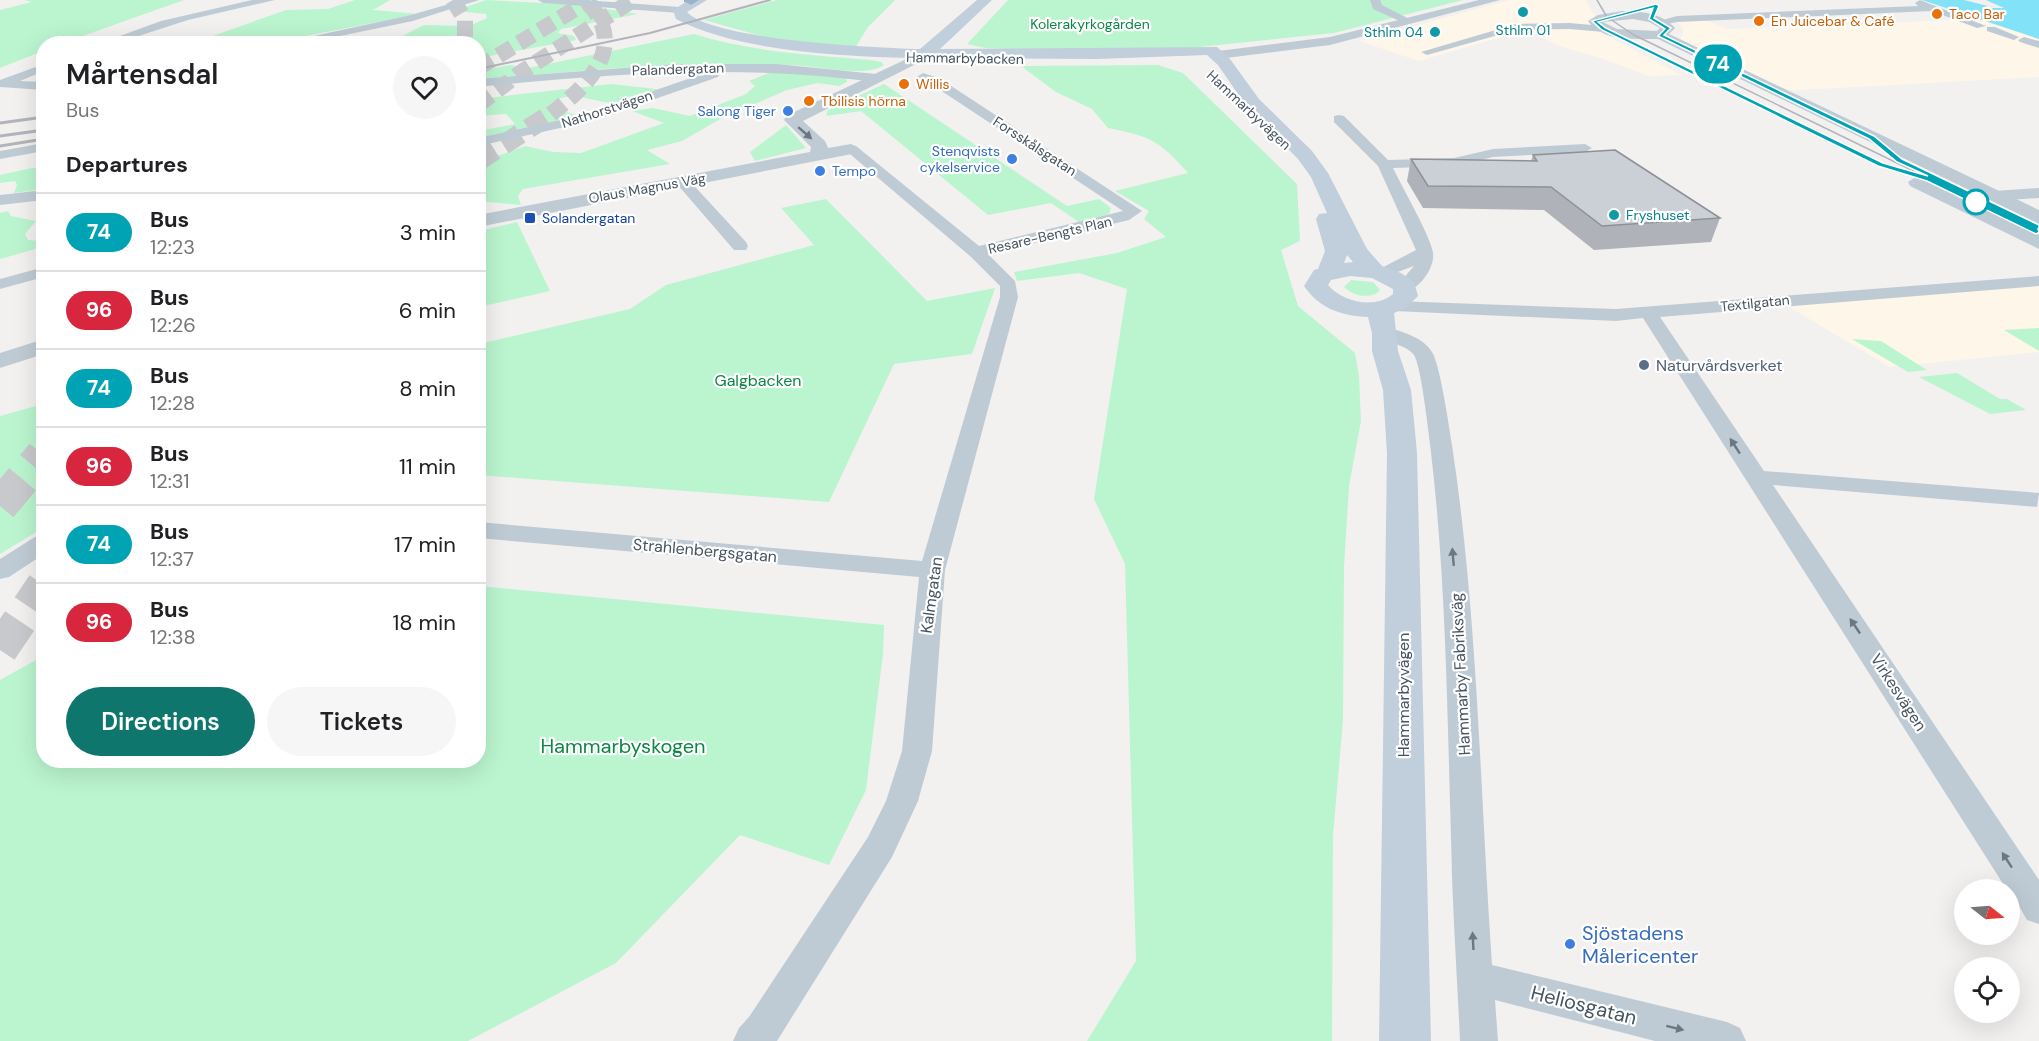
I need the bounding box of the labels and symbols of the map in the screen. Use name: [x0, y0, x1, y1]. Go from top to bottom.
marker: Sthlm 01: [1516, 5, 1530, 19]
place label: Taco Bar: [1949, 5, 2005, 23]
marker: Taco Bar: [1930, 7, 1944, 21]
place label: En Juicebar & Café: [1771, 12, 1894, 30]
marker: En Juicebar & Café: [1752, 14, 1766, 28]
park label: Kolerakyrkogården: [1030, 15, 1150, 33]
place label: Sthlm 01: [1496, 21, 1550, 39]
place label: Sthlm 04: [1364, 23, 1423, 41]
marker: Sthlm 04: [1428, 25, 1442, 39]
line badge: 74: [1691, 44, 1745, 84]
street label: Hammarbybacken: [906, 48, 1024, 68]
street label: Palandergatan: [632, 58, 724, 80]
street label: Hammarbyvägen: [1203, 66, 1295, 154]
place label: Willis: [916, 75, 950, 93]
marker: Willis: [897, 77, 911, 91]
street label: Nathorstvägen: [559, 86, 655, 132]
place label: Tbilisis hörna: [821, 92, 906, 110]
marker: Tbilisis hörna: [802, 94, 816, 108]
place label: Salong Tiger: [697, 102, 776, 120]
marker: Salong Tiger: [781, 104, 795, 118]
street label: Forsskålsgatan: [990, 112, 1080, 180]
one-way arrow: [797, 126, 812, 139]
place label: Stenqvists cykelservice: [920, 142, 1000, 176]
marker: Stenqvists cykelservice: [1005, 152, 1019, 166]
place label: Tempo: [832, 162, 876, 180]
marker: Tempo: [813, 164, 827, 178]
street label: Olaus Magnus Väg: [587, 169, 707, 207]
unlabelled marker: [1963, 189, 1989, 215]
place label: Fryshuset: [1626, 206, 1689, 224]
marker: Fryshuset: [1607, 208, 1621, 222]
place label: Solandergatan: [542, 209, 635, 227]
marker: Solandergatan: [523, 211, 537, 225]
street label: Resare-Bengts Plan: [986, 212, 1114, 258]
street label: Textilgatan: [1719, 290, 1791, 316]
place label: Naturvårdsverket: [1656, 355, 1783, 376]
marker: Naturvårdsverket: [1637, 358, 1651, 372]
park label: Galgbacken: [715, 370, 801, 391]
one-way arrow: [1730, 438, 1741, 455]
street label: Strahlenbergsgatan: [632, 534, 778, 567]
one-way arrow: [1448, 548, 1458, 567]
street label: Kalmgatan: [916, 555, 947, 635]
street label: Hammarby Fabriksväg: [1446, 592, 1475, 756]
one-way arrow: [1850, 618, 1861, 634]
street label: Hammarbyvägen: [1393, 633, 1414, 757]
street label: Virkesvägen: [1866, 650, 1931, 735]
park label: Hammarbyskogen: [540, 733, 706, 759]
one-way arrow: [2002, 852, 2013, 868]
north arrow: [1954, 879, 2020, 945]
place label: Sjöstadens Målericenter: [1582, 920, 1698, 969]
one-way arrow: [1469, 931, 1478, 950]
marker: Sjöstadens Målericenter: [1563, 937, 1577, 951]
street label: Heliosgatan: [1528, 979, 1640, 1031]
one-way arrow: [1665, 1023, 1684, 1033]

